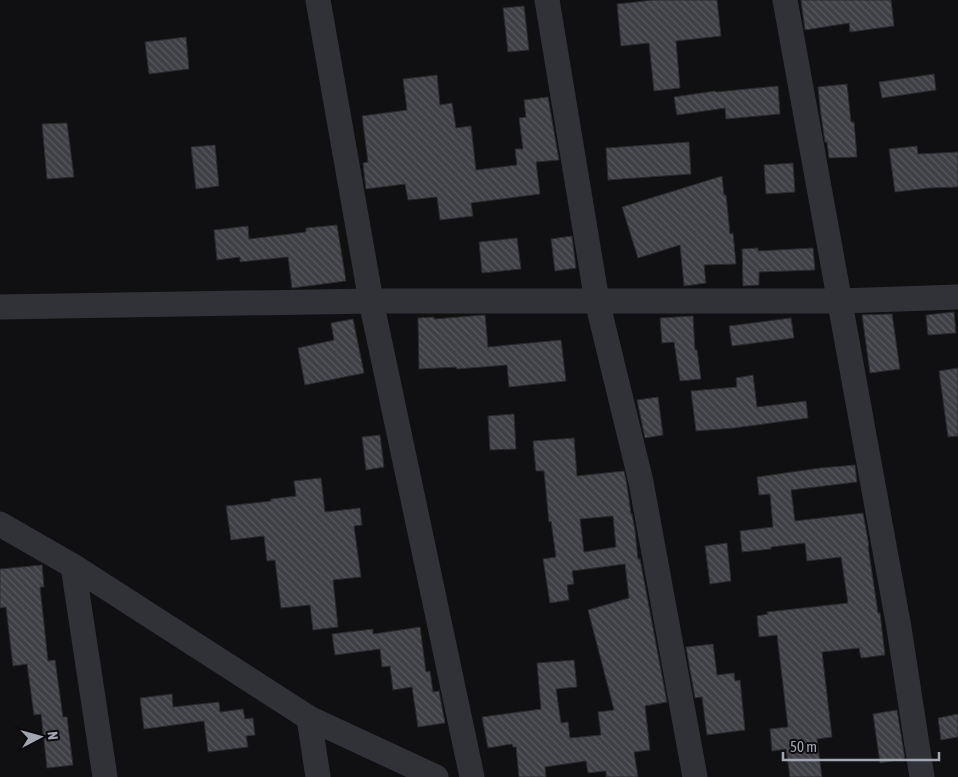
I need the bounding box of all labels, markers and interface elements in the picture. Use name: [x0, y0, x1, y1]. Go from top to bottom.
north arrow: [15, 712, 65, 762]
scale bar: [783, 730, 939, 762]
text: N: [45, 731, 61, 741]
text: 50 m: [790, 738, 817, 755]

